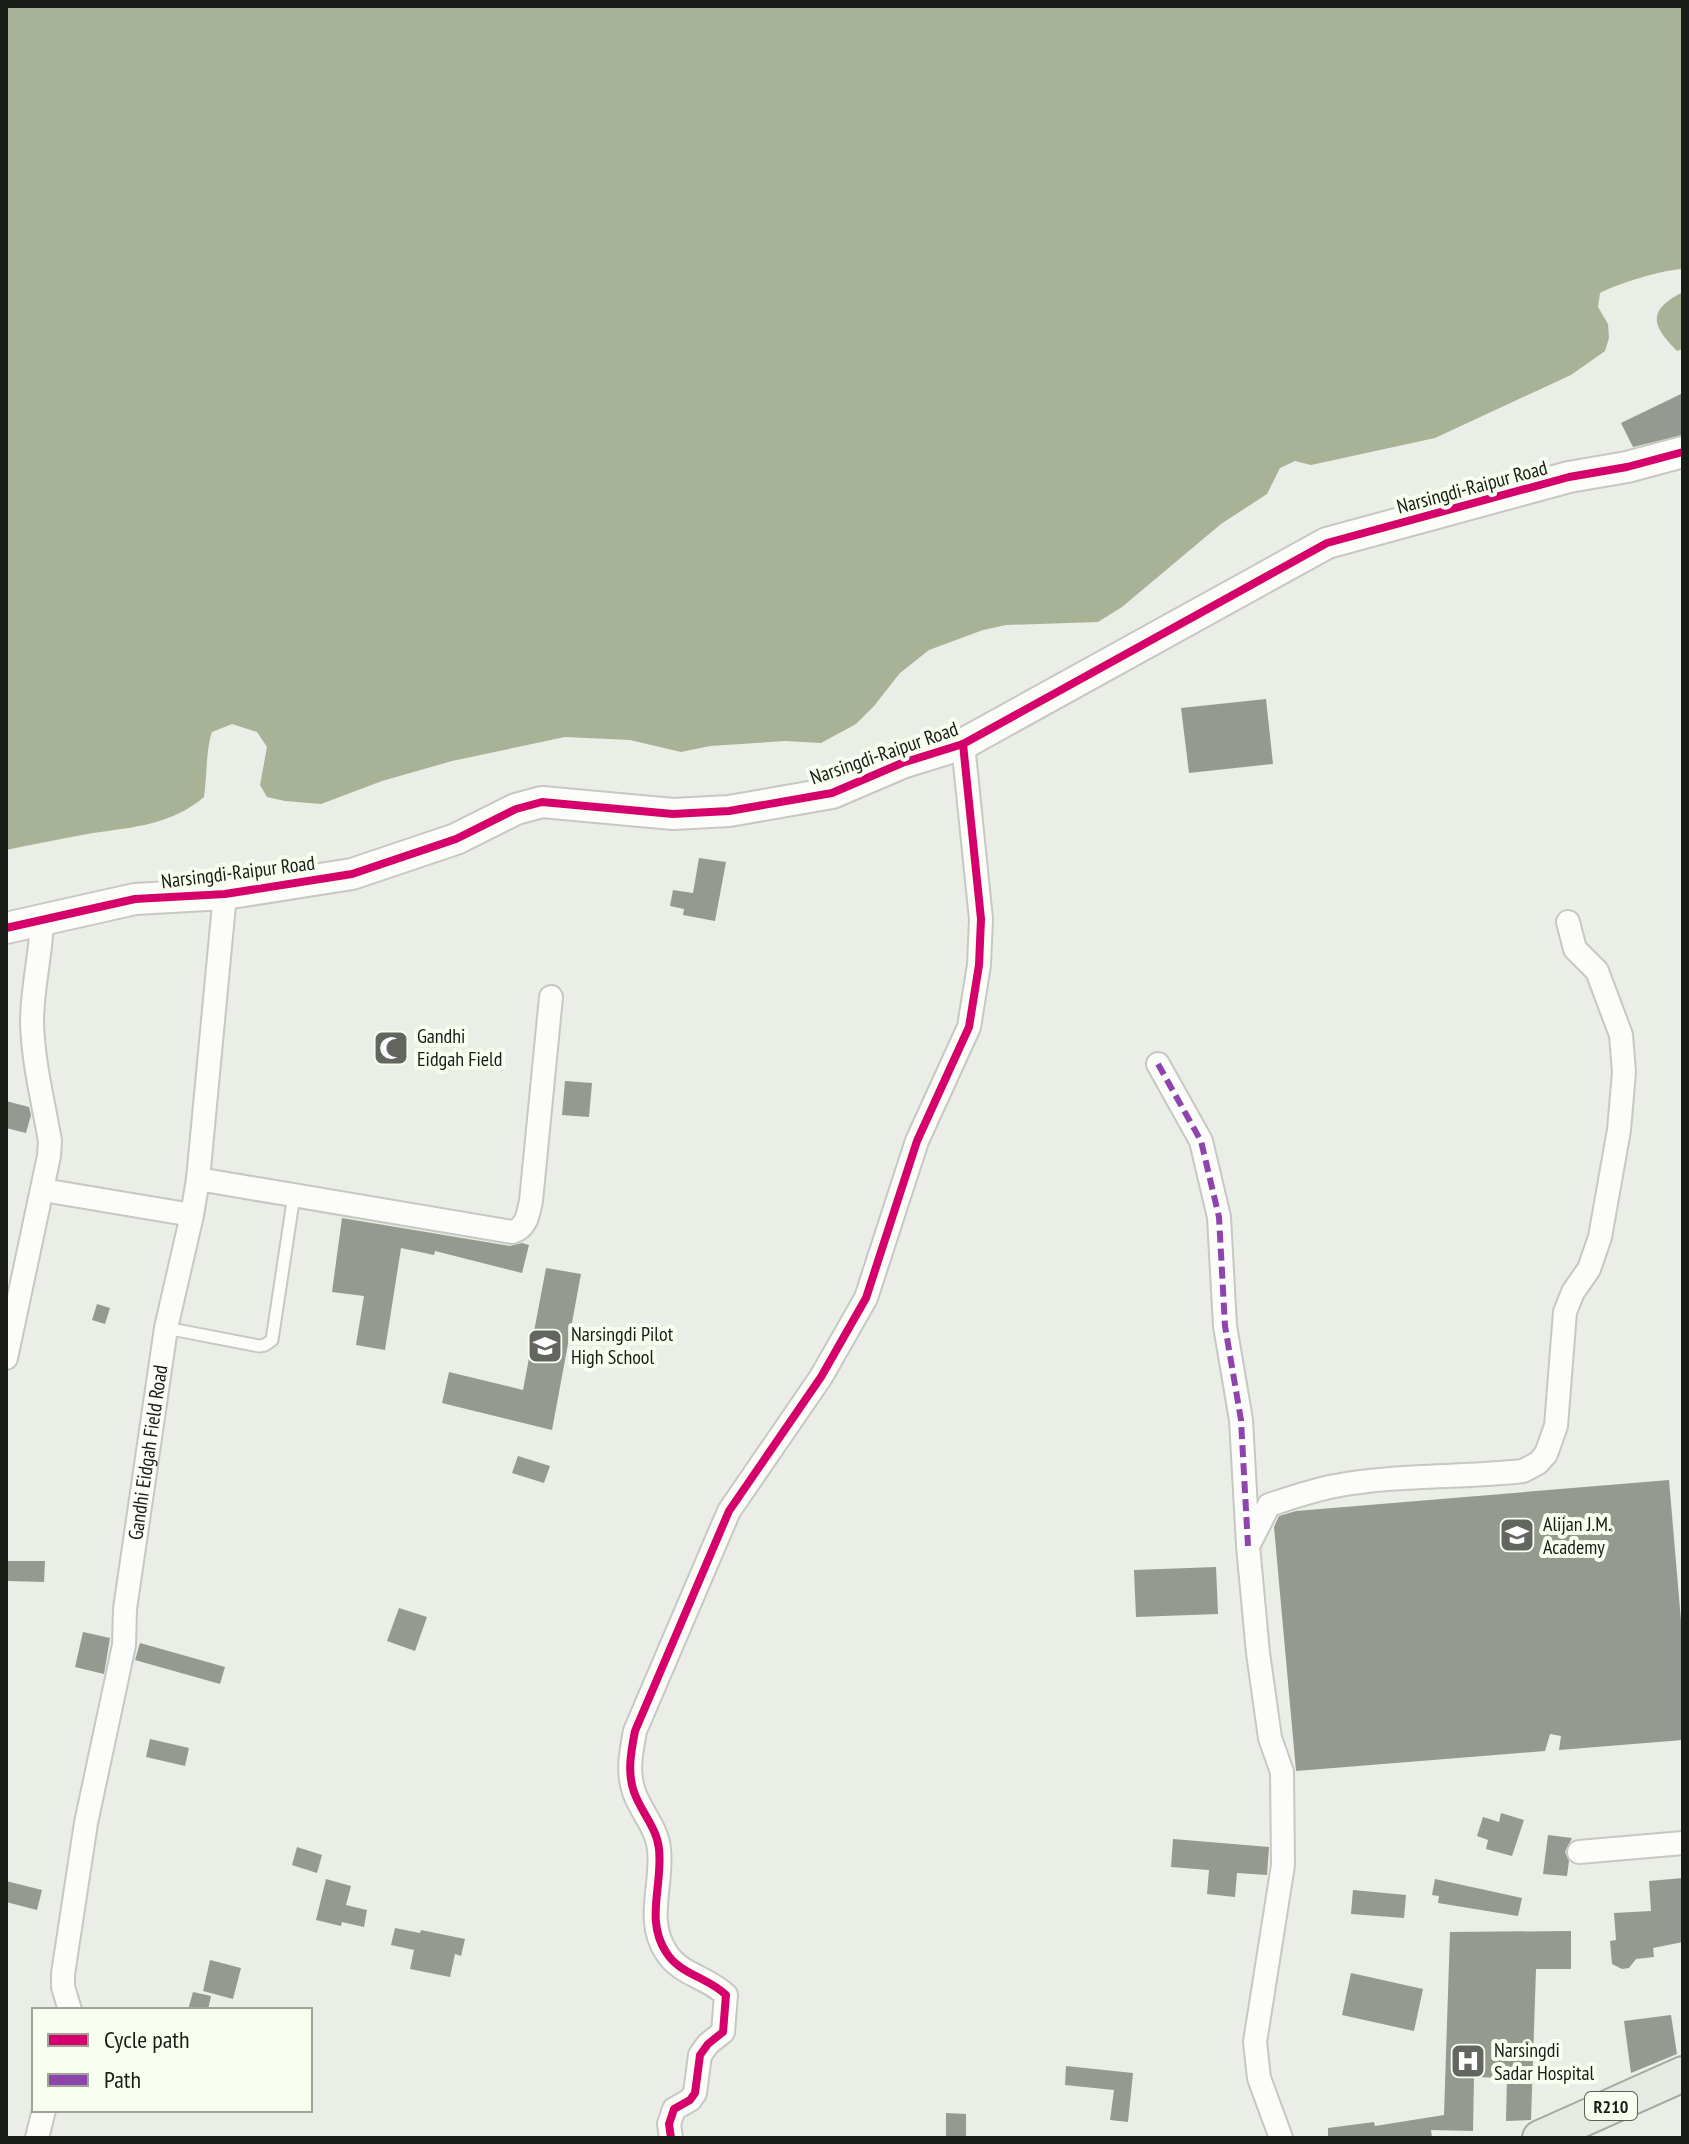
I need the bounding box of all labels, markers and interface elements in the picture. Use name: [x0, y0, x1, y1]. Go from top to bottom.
street label: Narsingdi-Raipur Road: [1394, 454, 1550, 520]
street label: Narsingdi-Raipur Road: [807, 716, 961, 790]
street label: Narsingdi-Raipur Road: [160, 850, 316, 894]
place label: Gandhi Eidgah Field: [417, 1023, 502, 1072]
mosque icon: Gandhi Eidgah Field: [372, 1029, 410, 1067]
place label: Narsingdi Pilot High School: [571, 1321, 674, 1370]
school or university icon: Narsingdi Pilot High School: [526, 1327, 564, 1365]
street label: Gandhi Eidgah Field Road: [122, 1363, 173, 1542]
place label: Alijan J.M. Academy: [1543, 1511, 1611, 1560]
school or university icon: Alijan J.M. Academy: [1498, 1516, 1536, 1554]
legend: [32, 2008, 312, 2112]
text: Cycle path: [104, 2024, 190, 2055]
place label: Narsingdi Sadar Hospital: [1494, 2037, 1595, 2086]
hospital icon: Narsingdi Sadar Hospital: [1449, 2042, 1487, 2080]
text: Path: [104, 2064, 141, 2095]
road number: R210: [1585, 2092, 1637, 2120]

